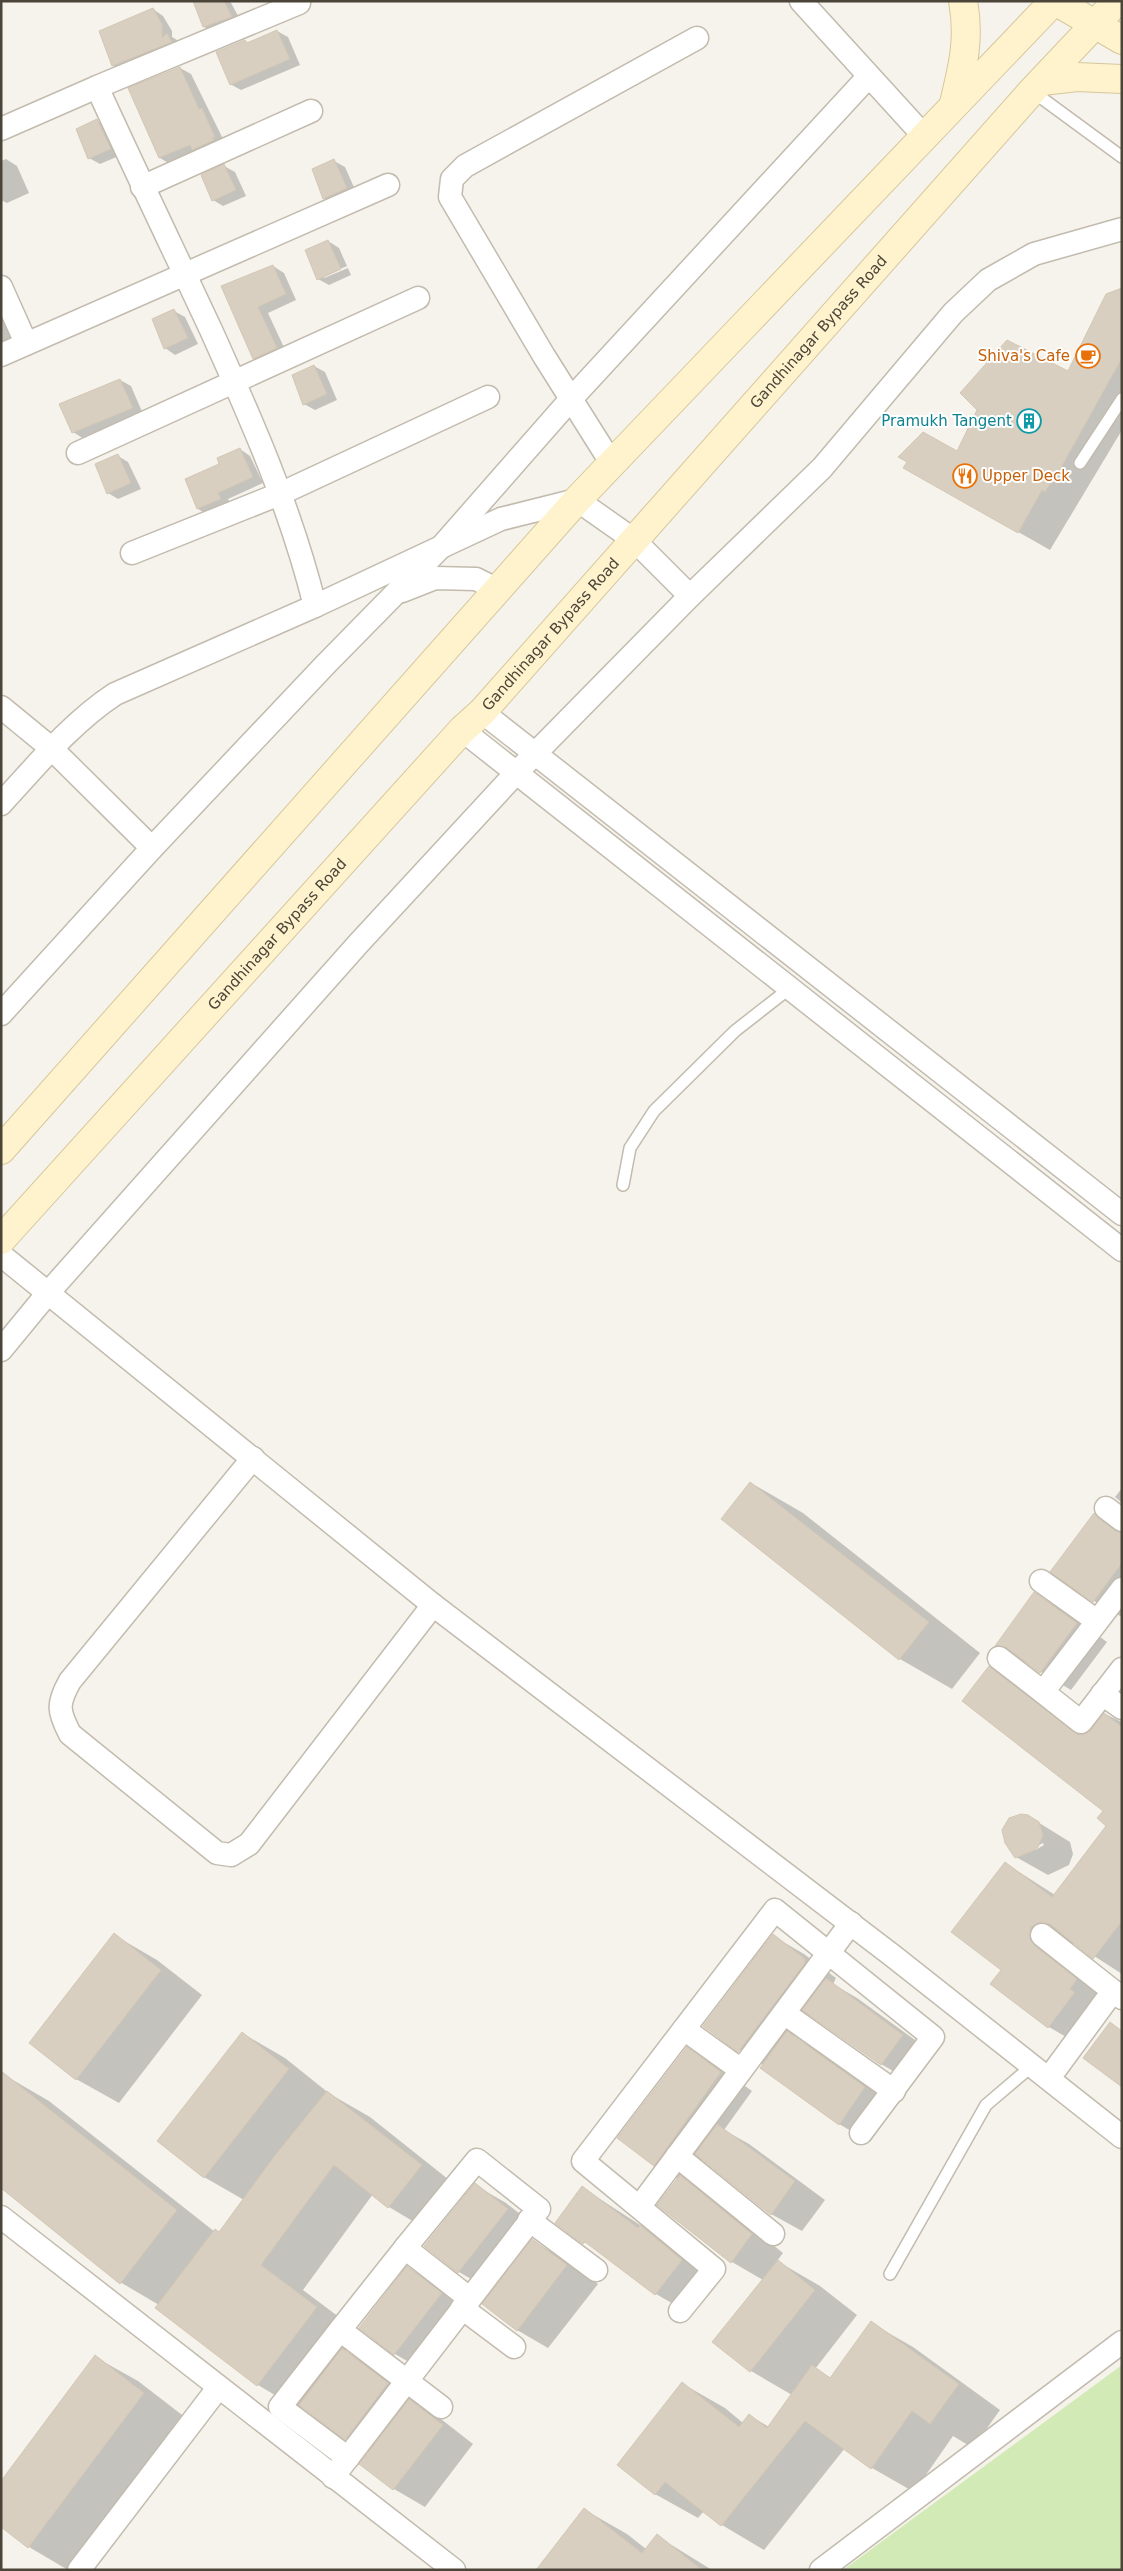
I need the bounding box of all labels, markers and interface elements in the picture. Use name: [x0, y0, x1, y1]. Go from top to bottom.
street label: Gandhinagar Bypass Road: [746, 252, 891, 412]
cafe icon: Shiva's Cafe: [1075, 343, 1101, 369]
place label: Shiva's Cafe: [978, 347, 1070, 365]
building icon: Pramukh Tangent: [1016, 408, 1042, 434]
place label: Pramukh Tangent: [881, 412, 1012, 430]
restaurant icon: Upper Deck: [952, 463, 978, 489]
place label: Upper Deck: [982, 467, 1070, 485]
street label: Gandhinagar Bypass Road: [478, 554, 623, 715]
street label: Gandhinagar Bypass Road: [204, 855, 350, 1014]

